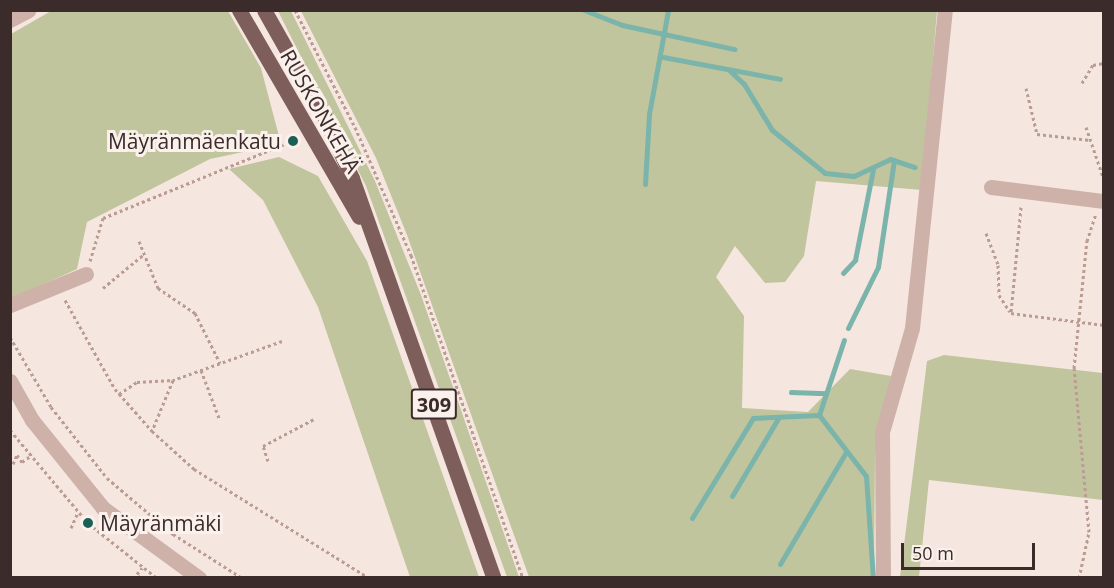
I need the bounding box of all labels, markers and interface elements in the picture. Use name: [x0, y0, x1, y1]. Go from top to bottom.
street label: RUSKONKEHÄ: [276, 45, 366, 177]
place label: Mäyränmäenkatu: [108, 128, 281, 154]
marker: Mäyränmäenkatu: [286, 134, 300, 148]
road number: 309: [410, 387, 458, 421]
place label: Mäyränmäki: [100, 510, 222, 536]
marker: Mäyränmäki: [81, 516, 95, 530]
scale bar: [904, 531, 1038, 569]
text: 50 m: [912, 541, 954, 565]

